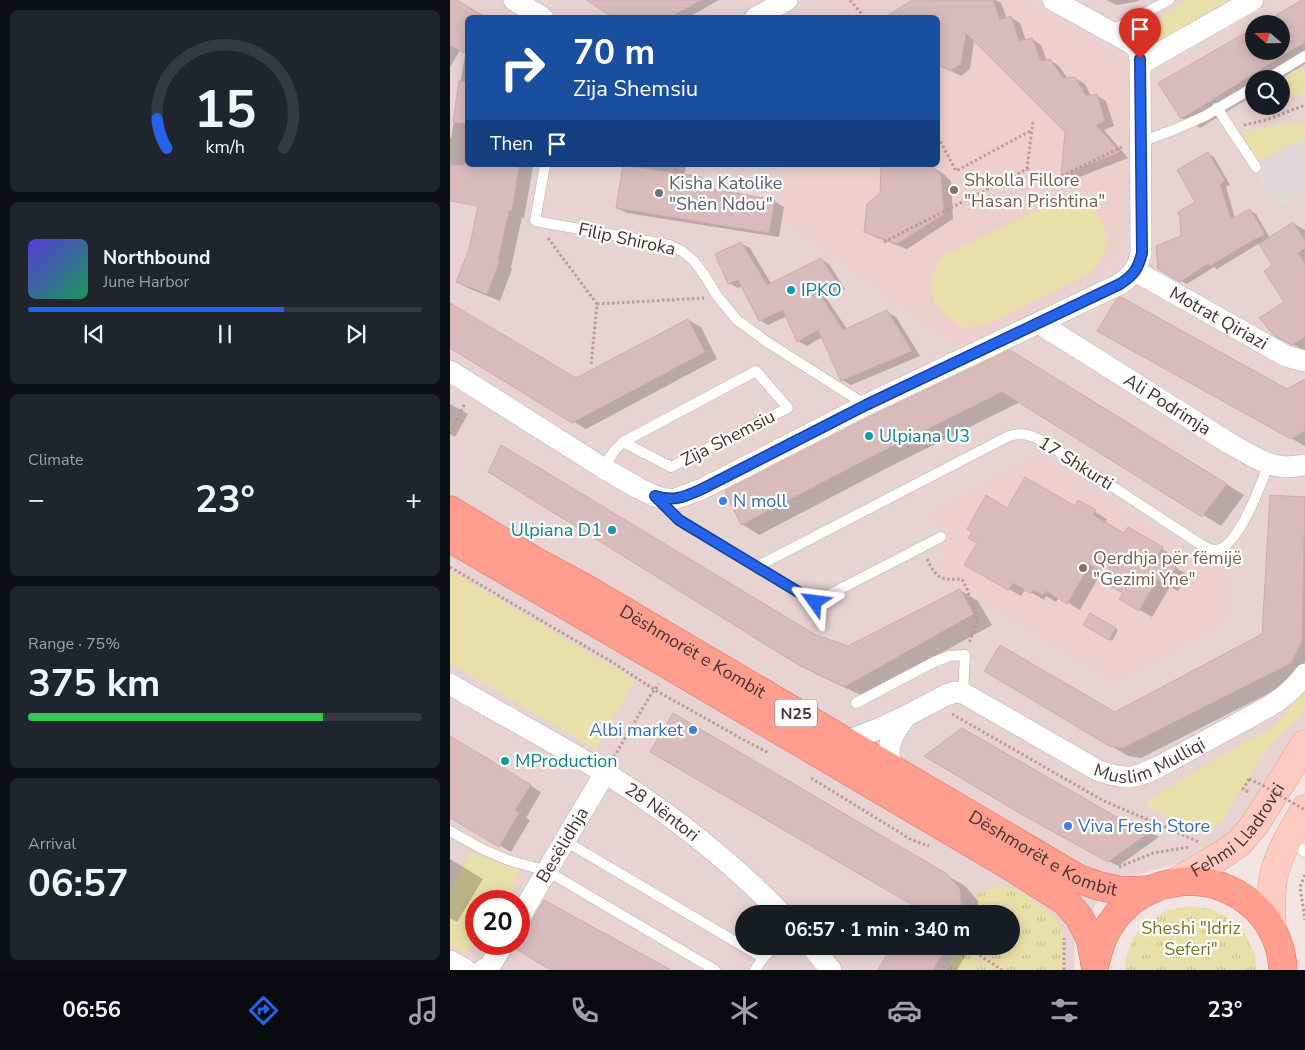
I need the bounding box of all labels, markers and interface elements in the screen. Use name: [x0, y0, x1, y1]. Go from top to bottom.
pin: [1119, 8, 1161, 59]
icon: arrive: [1126, 15, 1154, 43]
north arrow: [1245, 15, 1290, 60]
map controls: [1245, 15, 1290, 115]
text: 70 m: [573, 29, 655, 76]
icon: right: [490, 35, 555, 100]
button: search: [1245, 70, 1290, 115]
text: 15: [194, 74, 256, 145]
text: Zija Shemsiu: [573, 74, 698, 104]
icon: arrive: [543, 130, 571, 158]
text: Then: [490, 131, 533, 157]
text: km/h: [205, 135, 245, 159]
place label: Shkolla Fillore "Hasan Prishtina": [964, 168, 1105, 213]
place label: Kisha Katolike "Shën Ndou": [669, 171, 782, 216]
marker: Shkolla Fillore "Hasan Prishtina": [948, 184, 960, 196]
marker: Kisha Katolike "Shën Ndou": [653, 187, 665, 199]
street label: Filip Shiroka: [576, 217, 678, 261]
text: Northbound: [103, 245, 210, 271]
text: June Harbor: [103, 271, 189, 293]
place label: IPKO: [801, 278, 842, 302]
street label: Motrat Qiriazi: [1165, 281, 1272, 355]
marker: IPKO: [785, 284, 797, 296]
icon: previous: [80, 320, 108, 348]
icon: pause: [211, 320, 239, 348]
icon: next: [342, 320, 370, 348]
street label: Ali Podrimja: [1119, 368, 1216, 441]
street label: Zija Shemsiu: [677, 404, 779, 472]
place label: Ulpiana U3: [879, 424, 970, 448]
marker: Ulpiana U3: [863, 430, 875, 442]
street label: 17 Shkurti: [1034, 431, 1118, 495]
text: Climate: [28, 449, 83, 471]
text: 23°: [195, 474, 255, 525]
text: −: [28, 481, 45, 519]
text: +: [405, 481, 422, 519]
place label: N moll: [733, 489, 788, 513]
marker: N moll: [717, 495, 729, 507]
place label: Ulpiana D1: [511, 518, 602, 542]
marker: Ulpiana D1: [606, 524, 618, 536]
place label: Qerdhja për fëmijë "Gezimi Yne": [1093, 546, 1242, 591]
marker: Qerdhja për fëmijë "Gezimi Yne": [1077, 562, 1089, 574]
position arrow: [788, 575, 840, 627]
street label: Dëshmorët e Kombit: [615, 599, 771, 704]
text: Range · 75%: [28, 633, 120, 655]
text: 375 km: [28, 658, 160, 709]
road number: N25: [775, 700, 817, 726]
place label: Albi market: [589, 718, 684, 742]
marker: Albi market: [687, 724, 699, 736]
street label: Muslim Mulliqi: [1090, 732, 1209, 789]
place label: MProduction: [515, 749, 618, 773]
marker: MProduction: [499, 755, 511, 767]
street label: 28 Nëntori: [620, 777, 704, 847]
street label: Fehmi Lladrovci: [1186, 778, 1290, 883]
street label: Besëlidhja: [531, 803, 594, 887]
street label: Dëshmorët e Kombit: [964, 805, 1120, 902]
place label: Viva Fresh Store: [1077, 814, 1210, 838]
marker: Viva Fresh Store: [1062, 820, 1074, 832]
text: Arrival: [28, 833, 76, 855]
text: 06:57: [28, 858, 129, 909]
speed limit sign: 20: [465, 890, 530, 955]
park label: Sheshi "Idriz Seferi": [1141, 916, 1241, 961]
text: 06:57 · 1 min · 340 m: [785, 917, 970, 943]
icon: directions: [246, 993, 281, 1028]
icon: music: [406, 993, 441, 1028]
icon: phone: [567, 993, 602, 1028]
icon: climate: [727, 993, 762, 1028]
icon: car: [887, 993, 922, 1028]
icon: filters: [1047, 993, 1082, 1028]
text: 06:56: [63, 995, 121, 1025]
text: 23°: [1208, 995, 1242, 1025]

